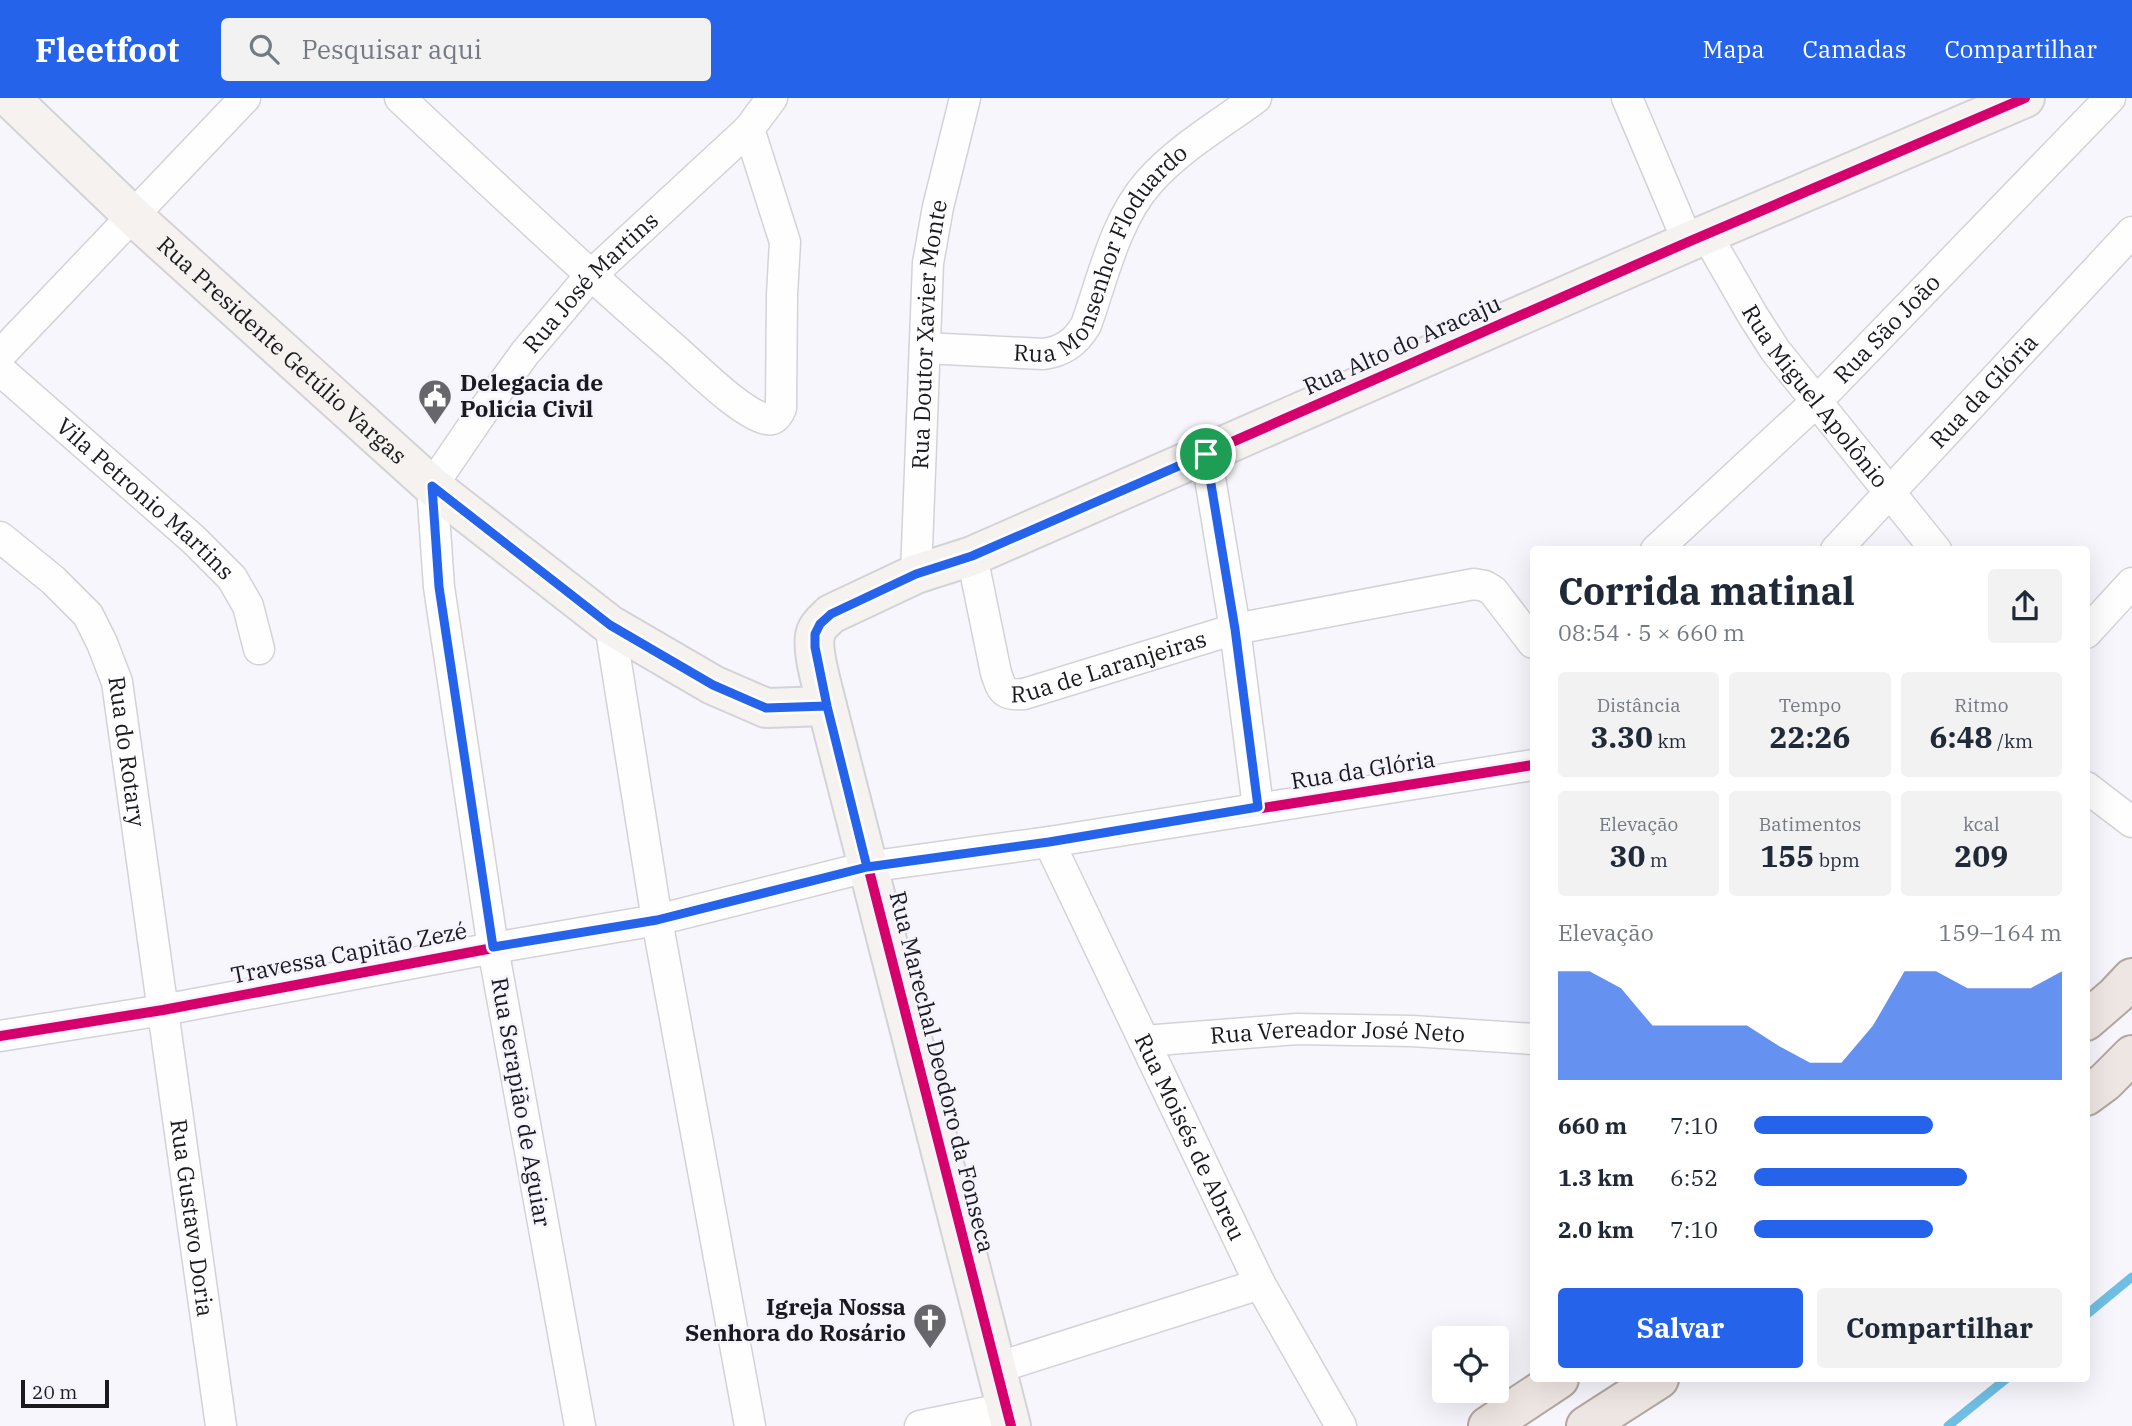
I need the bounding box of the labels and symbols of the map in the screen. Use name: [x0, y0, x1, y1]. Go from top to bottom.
street label: Rua Monsenhor Floduardo: [1013, 137, 1193, 368]
street label: Rua Doutor Xavier Monte: [904, 196, 953, 470]
street label: Rua José Martins: [516, 205, 664, 359]
street label: Rua Presidente Getúlio Vargas: [152, 229, 414, 470]
street label: Rua São João: [1826, 267, 1946, 389]
street label: Rua Alto do Aracaju: [1298, 287, 1505, 401]
street label: Rua Miguel Apolônio: [1736, 299, 1896, 493]
street label: Rua da Glória: [1922, 327, 2044, 454]
place label: Delegacia de Policia Civil: [460, 367, 603, 423]
public building icon: Delegacia de Policia Civil: [416, 377, 454, 426]
street label: Vila Petronio Martins: [51, 410, 241, 586]
pin: [1176, 424, 1236, 484]
street label: Rua de Laranjeiras: [1010, 623, 1210, 709]
street label: Rua do Rotary: [102, 674, 153, 829]
street label: Rua da Glória: [1288, 743, 1437, 795]
street label: Rua Marechal Deodoro da Fonseca: [883, 888, 1002, 1256]
street label: Travessa Capitão Zezé: [228, 914, 469, 990]
street label: Rua Serapião de Aguiar: [485, 975, 559, 1229]
street label: Rua Vereador José Neto: [1209, 1013, 1466, 1050]
street label: Rua Moisés de Abreu: [1129, 1028, 1253, 1245]
street label: Rua Gustavo Doria: [164, 1117, 222, 1319]
place label: Igreja Nossa Senhora do Rosário: [685, 1291, 906, 1347]
church icon: Igreja Nossa Senhora do Rosário: [911, 1301, 949, 1350]
scale bar: [21, 1377, 108, 1409]

